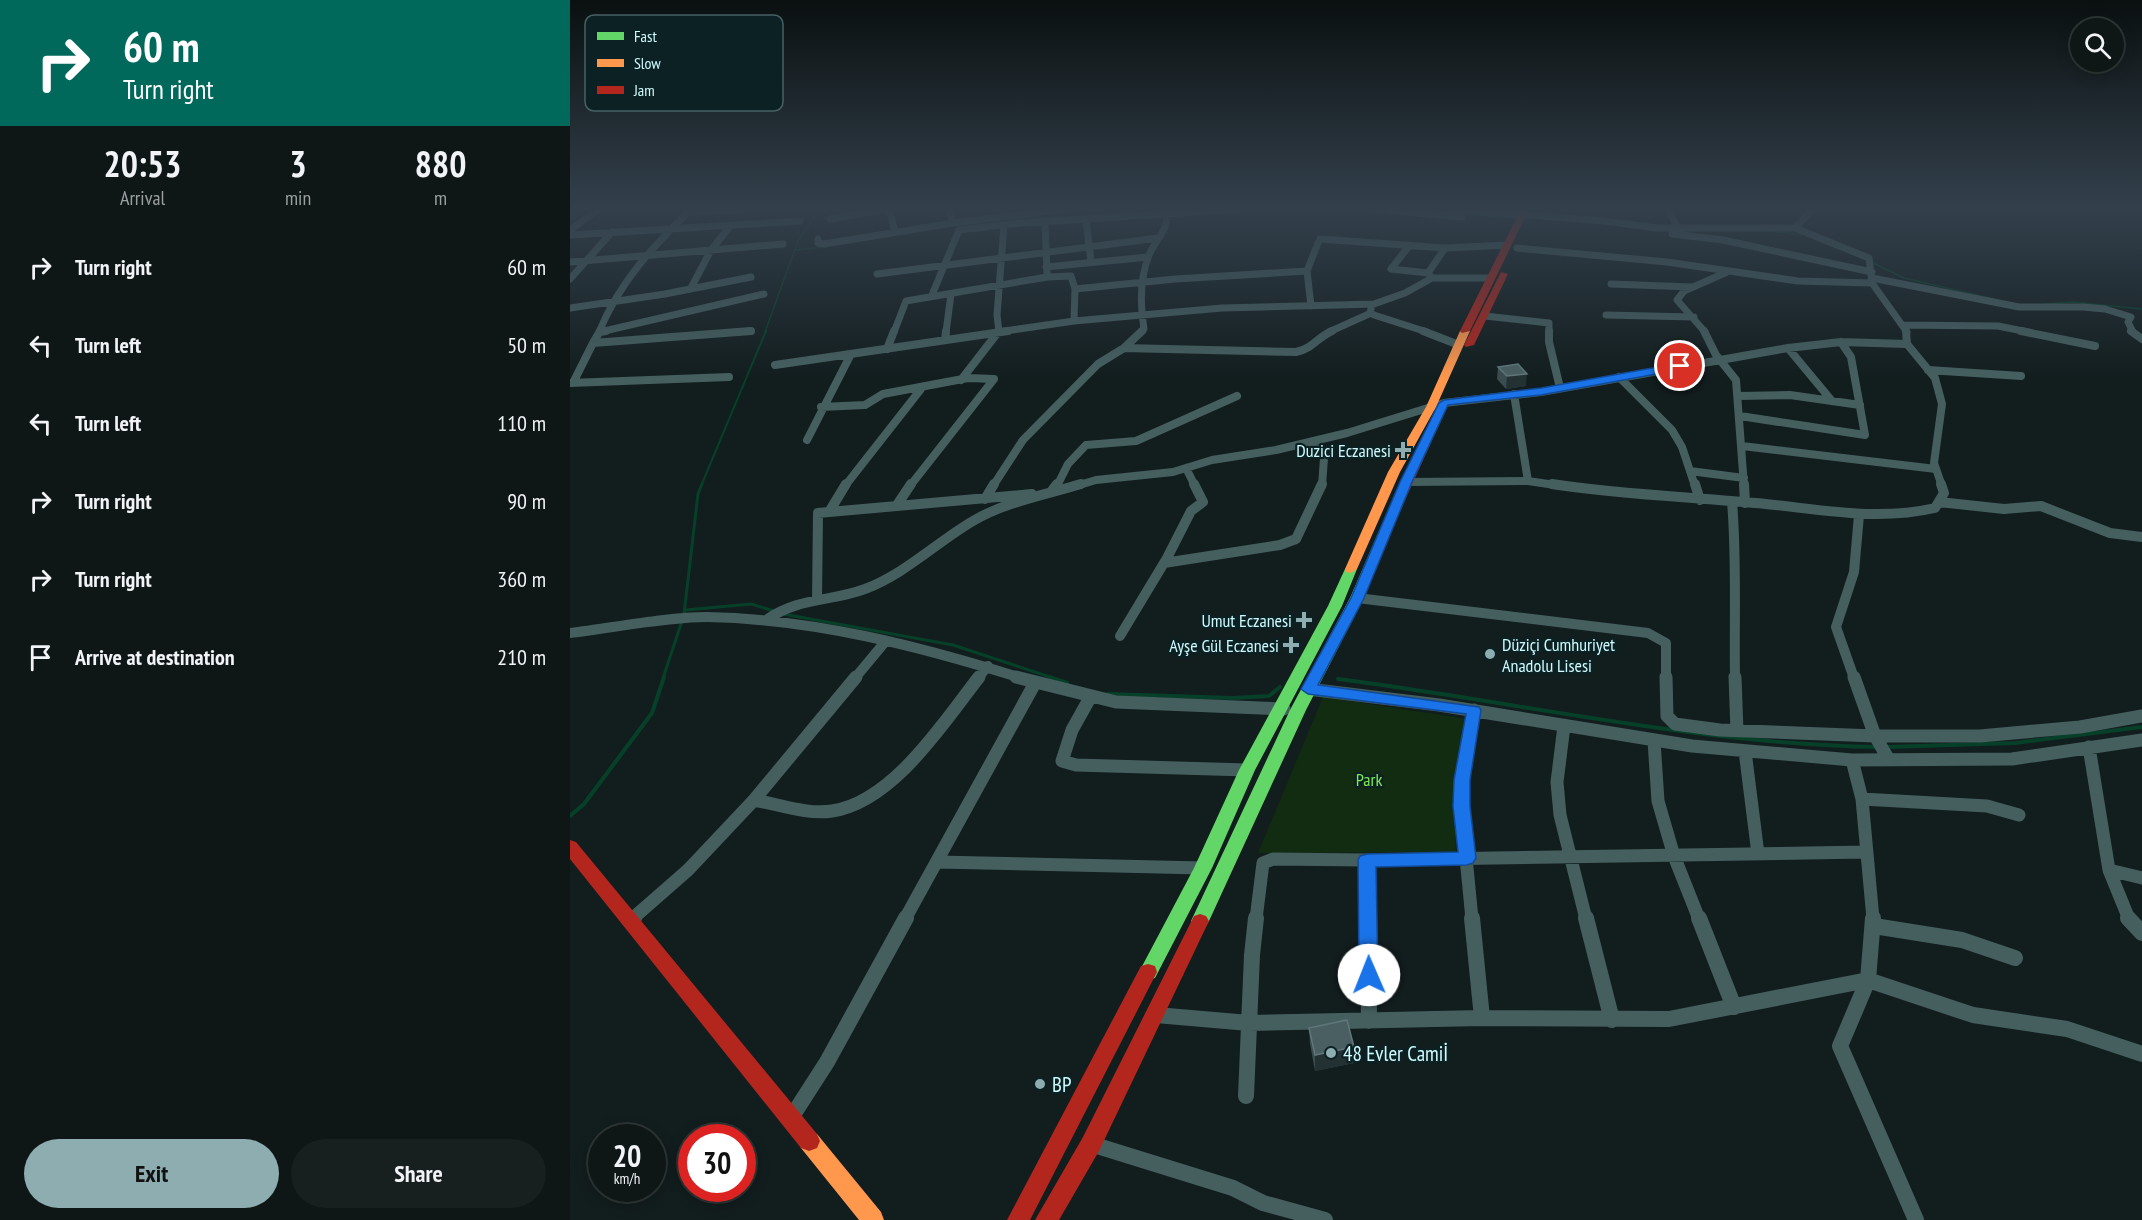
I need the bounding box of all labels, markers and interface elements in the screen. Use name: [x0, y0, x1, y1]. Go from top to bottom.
legend: [585, 15, 783, 111]
map controls: [2070, 18, 2124, 72]
button: search: [2070, 18, 2124, 72]
text: 60 m: [123, 19, 200, 74]
icon: right: [24, 24, 102, 102]
text: Fast: [634, 26, 657, 46]
text: Slow: [634, 53, 661, 73]
text: Turn right: [123, 72, 214, 106]
text: Jam: [633, 80, 655, 100]
text: 20:53: [104, 140, 181, 187]
text: 3: [289, 140, 307, 187]
text: 880: [415, 140, 466, 187]
text: Arrival: [120, 185, 165, 211]
text: min: [285, 185, 311, 211]
text: m: [434, 185, 447, 211]
icon: right: [24, 251, 57, 284]
text: Turn right: [75, 253, 152, 281]
text: 60 m: [507, 253, 546, 281]
icon: left: [24, 329, 57, 362]
text: Turn left: [75, 331, 141, 359]
text: 50 m: [507, 331, 546, 359]
pin: [1654, 340, 1705, 391]
icon: arrive: [1663, 349, 1696, 382]
icon: left: [24, 407, 57, 440]
text: Turn left: [75, 409, 141, 437]
text: 110 m: [497, 409, 546, 437]
place label: Duzici Eczanesi: [1296, 439, 1391, 462]
marker: Duzici Eczanesi: [1396, 443, 1410, 457]
icon: right: [24, 485, 57, 518]
text: Turn right: [75, 487, 152, 515]
text: 90 m: [507, 487, 546, 515]
icon: right: [24, 563, 57, 596]
text: Turn right: [75, 565, 152, 593]
text: 360 m: [497, 565, 546, 593]
place label: Umut Eczanesi: [1201, 609, 1292, 632]
marker: Umut Eczanesi: [1297, 613, 1311, 627]
place label: Düziçi Cumhuriyet Anadolu Lisesi: [1502, 633, 1615, 677]
place label: Ayşe Gül Eczanesi: [1169, 634, 1279, 657]
marker: Ayşe Gül Eczanesi: [1284, 638, 1298, 652]
icon: arrive: [24, 641, 57, 674]
text: Arrive at destination: [75, 643, 235, 671]
text: 210 m: [497, 643, 546, 671]
marker: Düziçi Cumhuriyet Anadolu Lisesi: [1483, 647, 1497, 661]
park label: Park: [1356, 768, 1382, 791]
position arrow: [1337, 943, 1401, 1007]
place label: 48 Evler Camiİ: [1343, 1040, 1448, 1067]
marker: 48 Evler Camiİ: [1324, 1046, 1338, 1060]
place label: BP: [1052, 1071, 1071, 1098]
marker: BP: [1033, 1077, 1047, 1091]
speed limit sign: 30: [678, 1124, 756, 1202]
text: 20: [613, 1136, 641, 1175]
button: Exit: [24, 1139, 279, 1208]
button: Share: [291, 1139, 546, 1208]
text: km/h: [614, 1169, 640, 1188]

